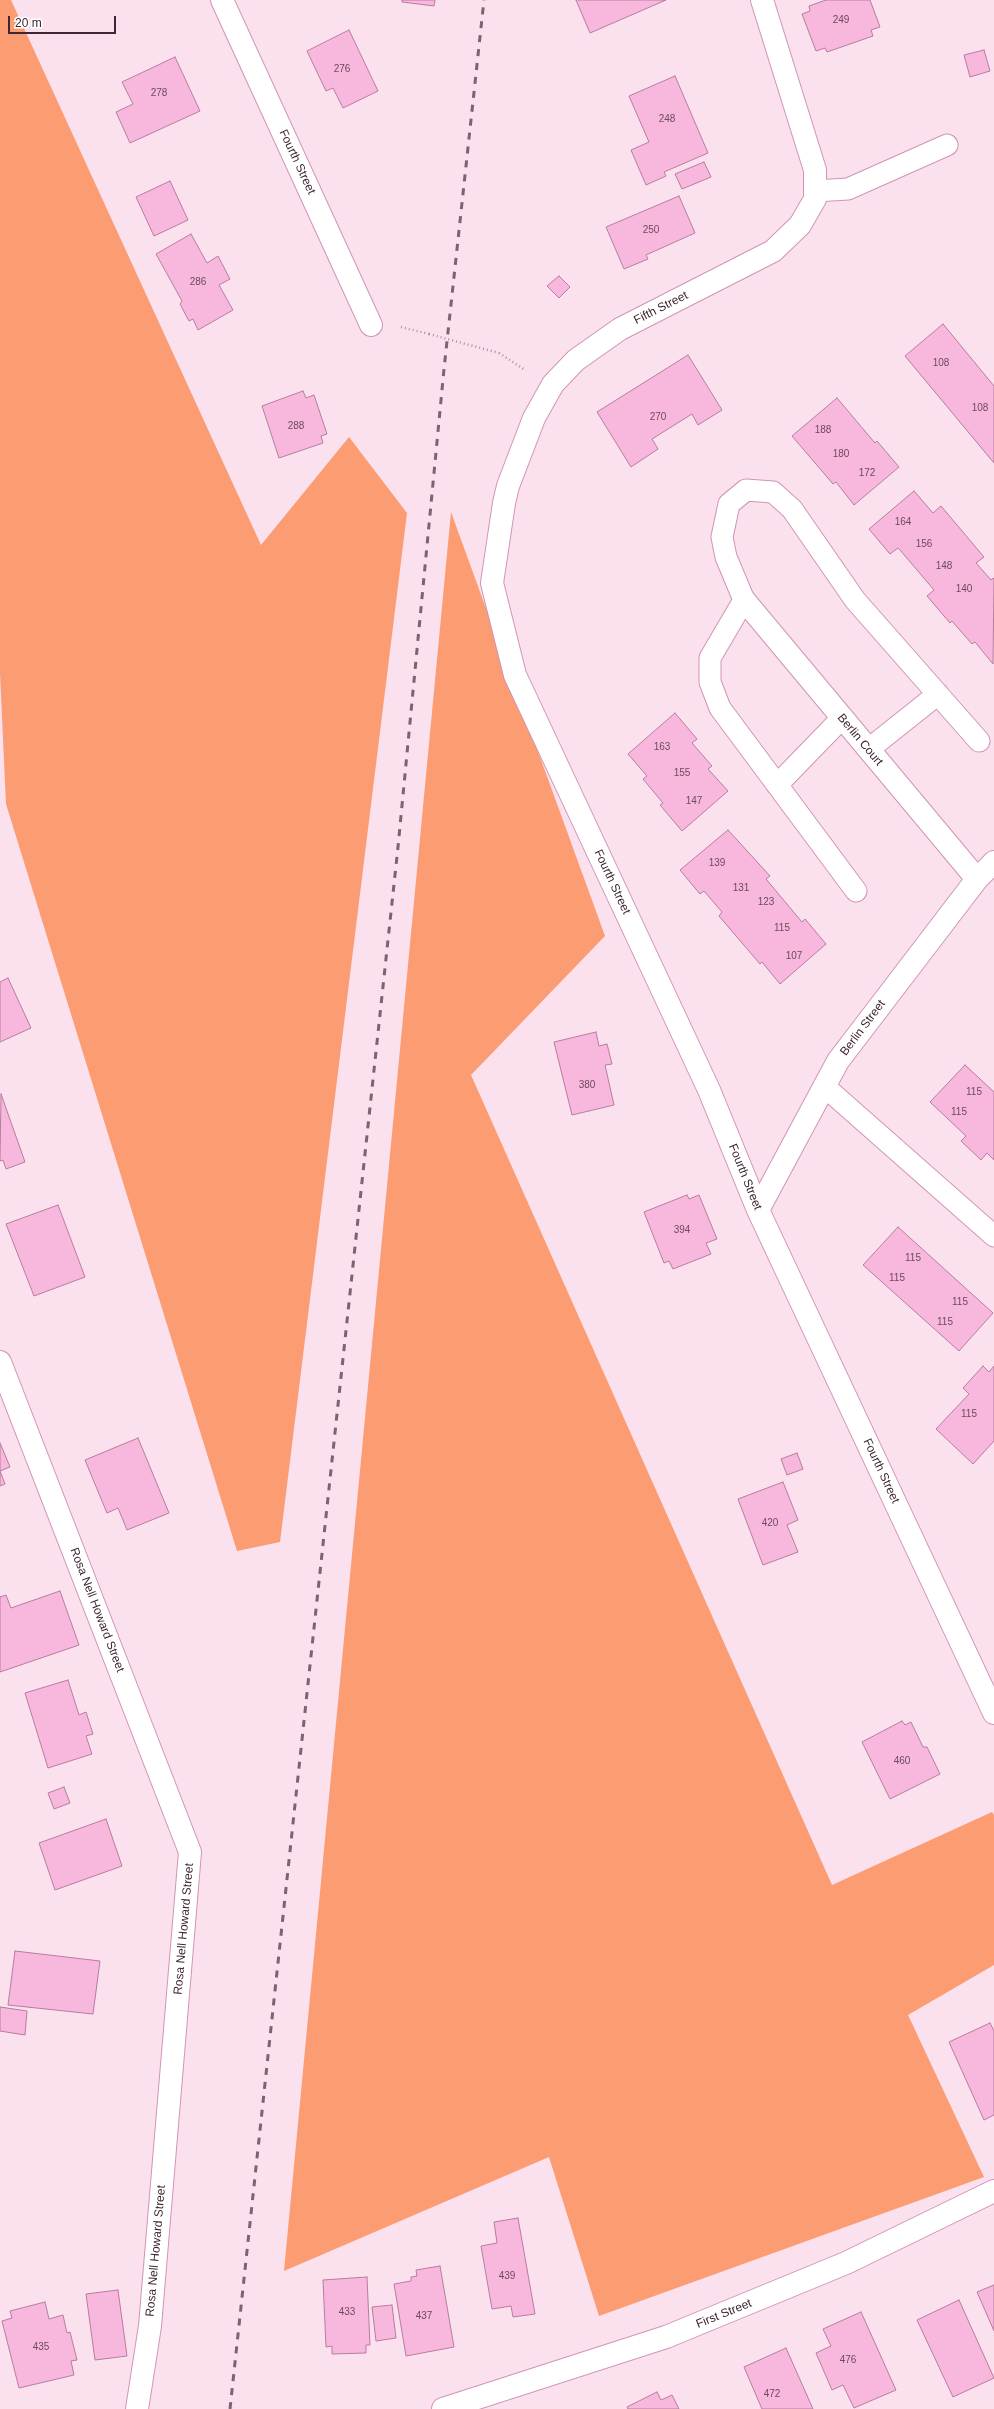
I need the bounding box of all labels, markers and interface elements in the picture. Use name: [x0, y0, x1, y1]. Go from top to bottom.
scale bar: [10, 8, 118, 34]
house number: 249: [833, 14, 849, 26]
text: 20 m: [15, 16, 42, 30]
house number: 276: [334, 63, 350, 75]
house number: 278: [151, 87, 167, 99]
house number: 248: [659, 113, 675, 125]
street label: Fourth Street: [276, 127, 318, 197]
house number: 250: [643, 224, 659, 236]
house number: 286: [190, 276, 206, 288]
street label: Fifth Street: [632, 288, 690, 328]
house number: 108: [933, 357, 949, 369]
house number: 108: [972, 402, 988, 414]
house number: 270: [650, 411, 666, 423]
house number: 288: [288, 420, 304, 432]
house number: 188: [815, 424, 831, 436]
house number: 180: [833, 448, 849, 460]
house number: 172: [859, 467, 875, 479]
house number: 164: [895, 516, 911, 528]
house number: 156: [916, 538, 932, 550]
house number: 148: [936, 560, 952, 572]
house number: 140: [956, 583, 972, 595]
street label: Berlin Court: [834, 711, 886, 769]
house number: 163: [654, 741, 670, 753]
house number: 155: [674, 767, 690, 779]
house number: 147: [686, 795, 702, 807]
street label: Fourth Street: [591, 847, 633, 917]
house number: 139: [709, 857, 725, 869]
house number: 131: [733, 882, 749, 894]
house number: 123: [758, 896, 774, 908]
house number: 115: [774, 922, 790, 934]
house number: 107: [786, 950, 802, 962]
street label: Berlin Street: [837, 997, 889, 1059]
house number: 380: [579, 1079, 595, 1091]
house number: 115: [966, 1086, 982, 1098]
house number: 115: [951, 1106, 967, 1118]
street label: Fourth Street: [725, 1142, 765, 1212]
house number: 394: [674, 1224, 690, 1236]
house number: 115: [905, 1252, 921, 1264]
house number: 115: [889, 1272, 905, 1284]
house number: 115: [952, 1296, 968, 1308]
house number: 115: [937, 1316, 953, 1328]
house number: 115: [961, 1408, 977, 1420]
street label: Fourth Street: [860, 1436, 902, 1506]
house number: 420: [762, 1517, 778, 1529]
street label: Rosa Nell Howard Street: [67, 1546, 127, 1674]
house number: 460: [894, 1755, 910, 1767]
street label: Rosa Nell Howard Street: [171, 1863, 197, 1995]
street label: Rosa Nell Howard Street: [143, 2185, 169, 2317]
house number: 439: [499, 2270, 515, 2282]
street label: First Street: [694, 2296, 754, 2332]
house number: 433: [339, 2306, 355, 2318]
house number: 437: [416, 2310, 432, 2322]
house number: 435: [33, 2341, 49, 2353]
house number: 476: [840, 2354, 856, 2366]
house number: 472: [764, 2388, 780, 2400]

